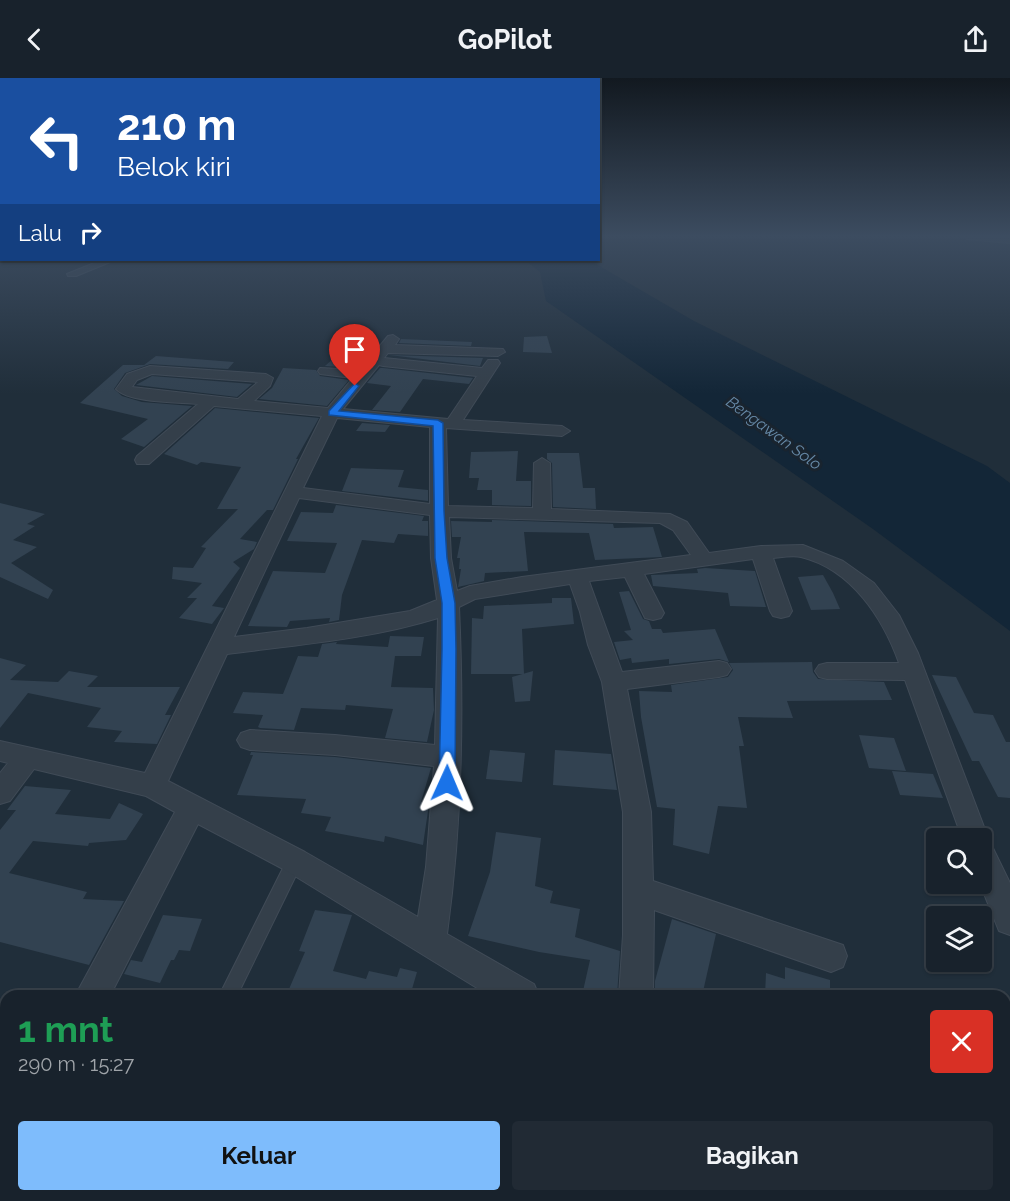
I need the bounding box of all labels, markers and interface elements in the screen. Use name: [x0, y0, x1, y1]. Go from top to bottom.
icon: back: [18, 23, 51, 56]
icon: share: [959, 23, 992, 56]
text: GoPilot: [458, 24, 552, 55]
text: 210 m: [117, 101, 236, 150]
icon: left: [18, 102, 96, 180]
text: Belok kiri: [117, 151, 231, 182]
icon: right: [74, 216, 107, 249]
text: Lalu: [18, 220, 62, 246]
pin: [329, 324, 380, 386]
icon: arrive: [338, 333, 371, 366]
water label: Bengawan Solo: [723, 392, 825, 474]
position arrow: [415, 751, 479, 815]
map controls: [926, 828, 992, 972]
button: search: [926, 828, 992, 894]
button: layers: [926, 906, 992, 972]
text: 1 mnt: [18, 1008, 113, 1050]
button: close: [930, 1010, 993, 1073]
text: 290 m · 15:27: [18, 1052, 134, 1076]
button: Keluar: [18, 1121, 500, 1190]
button: Bagikan: [512, 1121, 993, 1190]

